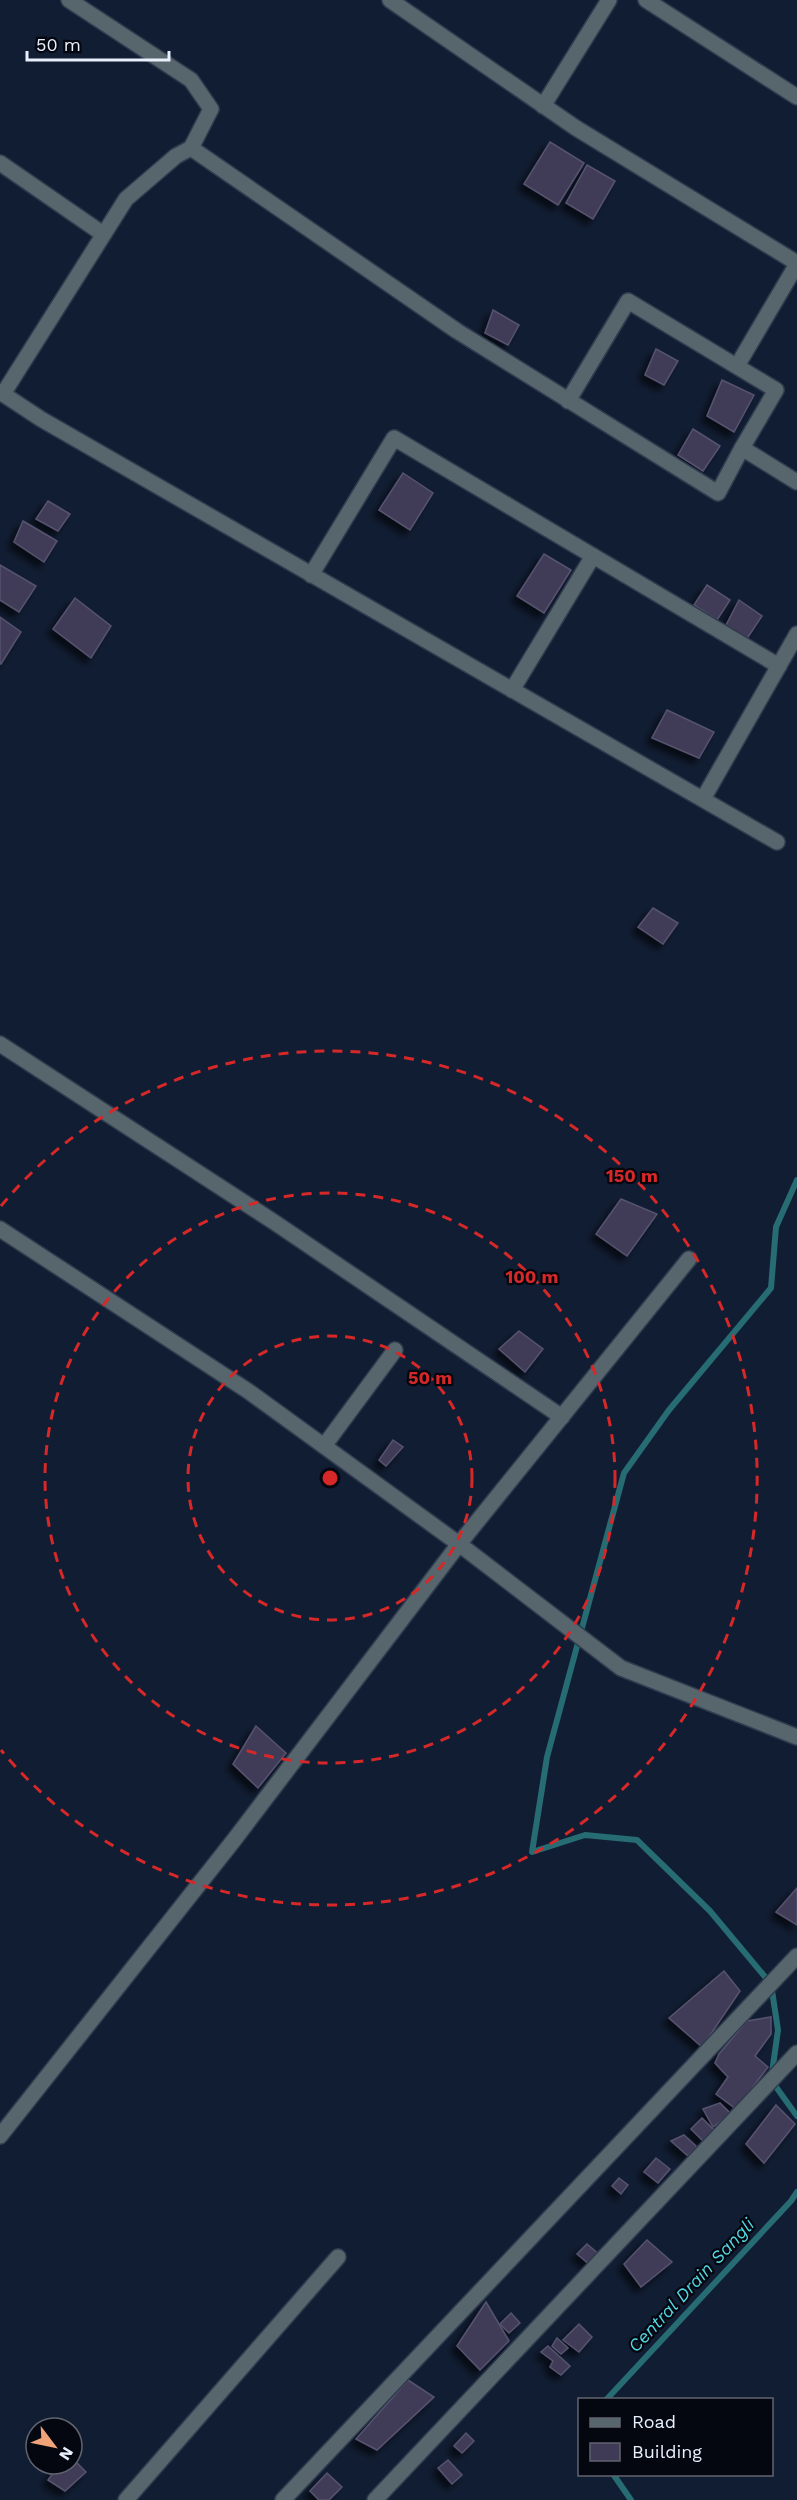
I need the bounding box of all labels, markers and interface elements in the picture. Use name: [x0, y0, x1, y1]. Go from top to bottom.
scale bar: [27, 24, 170, 62]
text: 50 m: [36, 34, 81, 55]
text: 150 m: [606, 1165, 658, 1186]
text: 100 m: [505, 1266, 559, 1287]
text: 50 m: [408, 1367, 452, 1388]
centre of rings: [320, 1468, 340, 1488]
water label: Central Drain Sangli: [624, 2213, 759, 2356]
legend: [578, 2398, 773, 2476]
text: Road: [632, 2411, 676, 2432]
north arrow: [24, 2416, 84, 2476]
text: Building: [632, 2441, 702, 2462]
text: N: [55, 2444, 77, 2464]

